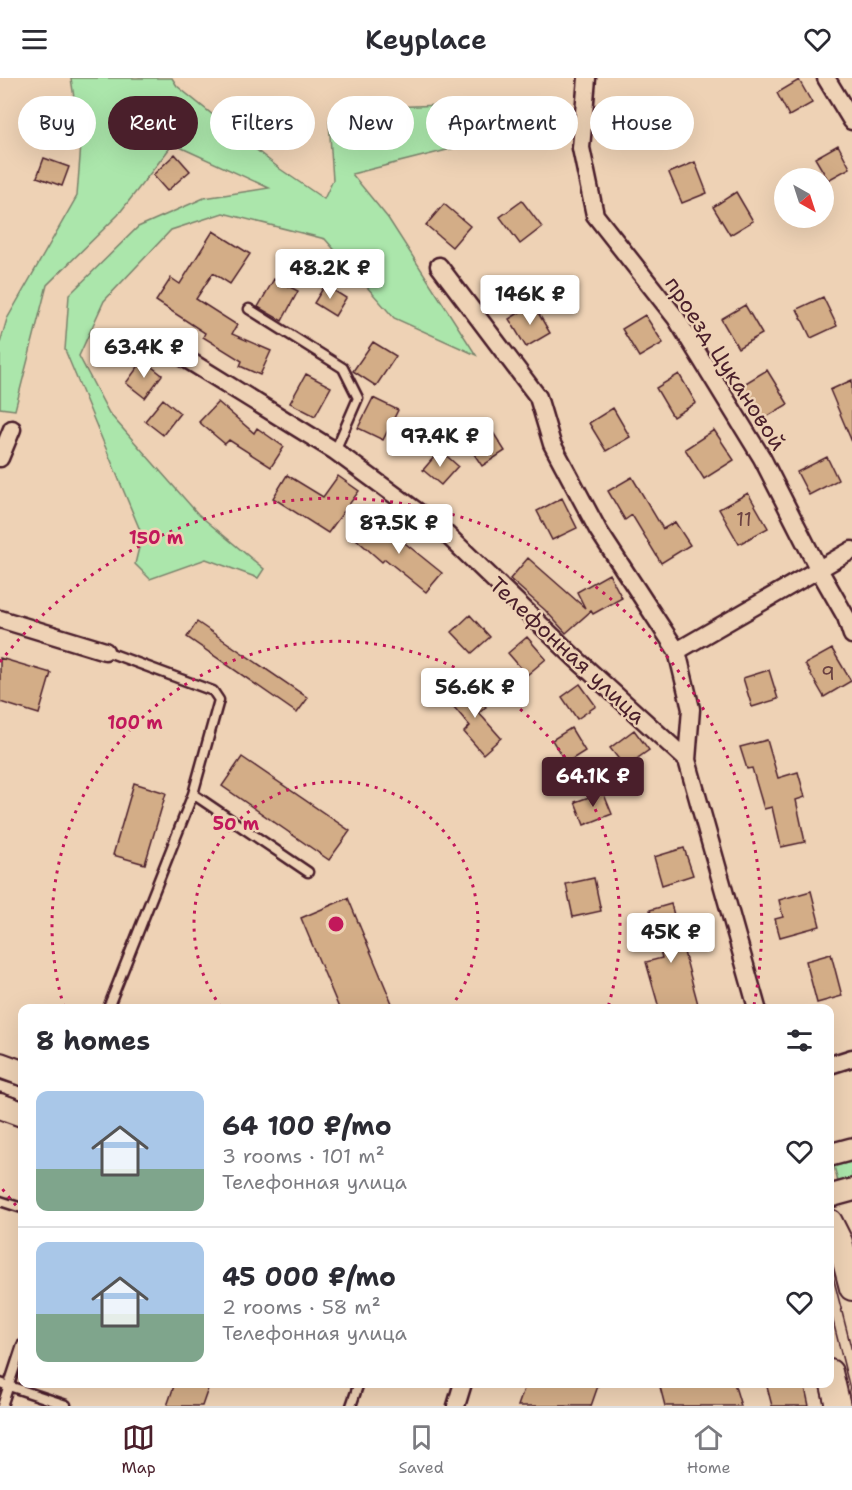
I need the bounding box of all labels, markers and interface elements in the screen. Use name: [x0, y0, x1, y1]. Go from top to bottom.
text: Keyplace: [365, 21, 487, 58]
icon: menu: [18, 23, 51, 56]
icon: heart: [801, 23, 834, 56]
chip: Buy: [18, 96, 96, 150]
chip: Rent: [108, 96, 198, 150]
chip: Filters: [210, 96, 315, 150]
chip: New: [327, 96, 414, 150]
chip: Apartment: [426, 96, 578, 150]
chip: House: [590, 96, 694, 150]
north arrow: [774, 168, 834, 228]
map controls: [774, 168, 834, 228]
pin: 48.2K ₽: [275, 249, 385, 300]
text: 48.2K ₽: [289, 255, 371, 281]
street label: проезд Цукановой: [658, 271, 793, 456]
pin: 146K ₽: [481, 275, 579, 326]
text: 146K ₽: [494, 281, 566, 307]
pin: 63.4K ₽: [89, 328, 199, 379]
text: 63.4K ₽: [104, 334, 184, 360]
pin: 97.4K ₽: [385, 417, 495, 468]
text: 97.4K ₽: [401, 423, 479, 449]
pin: 87.5K ₽: [344, 504, 454, 555]
house number: 11: [736, 506, 752, 532]
text: 87.5K ₽: [360, 510, 438, 536]
text: 150 m: [129, 526, 184, 550]
street label: Телефонная улица: [483, 570, 652, 731]
house number: 9: [821, 660, 835, 686]
pin: 56.6K ₽: [420, 668, 530, 719]
text: 56.6K ₽: [435, 674, 515, 700]
text: 100 m: [107, 711, 163, 735]
pin: 64.1K ₽: [538, 757, 648, 808]
text: 64.1K ₽: [556, 763, 630, 789]
text: 50 m: [213, 812, 260, 836]
pin: 45K ₽: [629, 913, 713, 964]
centre of rings: [326, 914, 346, 934]
text: 45K ₽: [641, 919, 701, 945]
text: 8 homes: [36, 1023, 150, 1058]
icon: filters: [783, 1024, 816, 1057]
text: 64 100 ₽/mo: [222, 1108, 392, 1143]
icon: home: [84, 1115, 156, 1187]
icon: heart: [783, 1135, 816, 1168]
text: 3 rooms · 101 m²: [222, 1143, 385, 1169]
text: Телефонная улица: [222, 1169, 407, 1195]
text: 45 000 ₽/mo: [222, 1259, 396, 1294]
icon: home: [84, 1266, 156, 1338]
icon: heart: [783, 1286, 816, 1319]
text: 2 rooms · 58 m²: [222, 1294, 381, 1320]
text: Телефонная улица: [222, 1320, 407, 1346]
tab: Map: [121, 1421, 156, 1478]
tab: Saved: [398, 1421, 444, 1478]
tab: Home: [687, 1421, 731, 1478]

